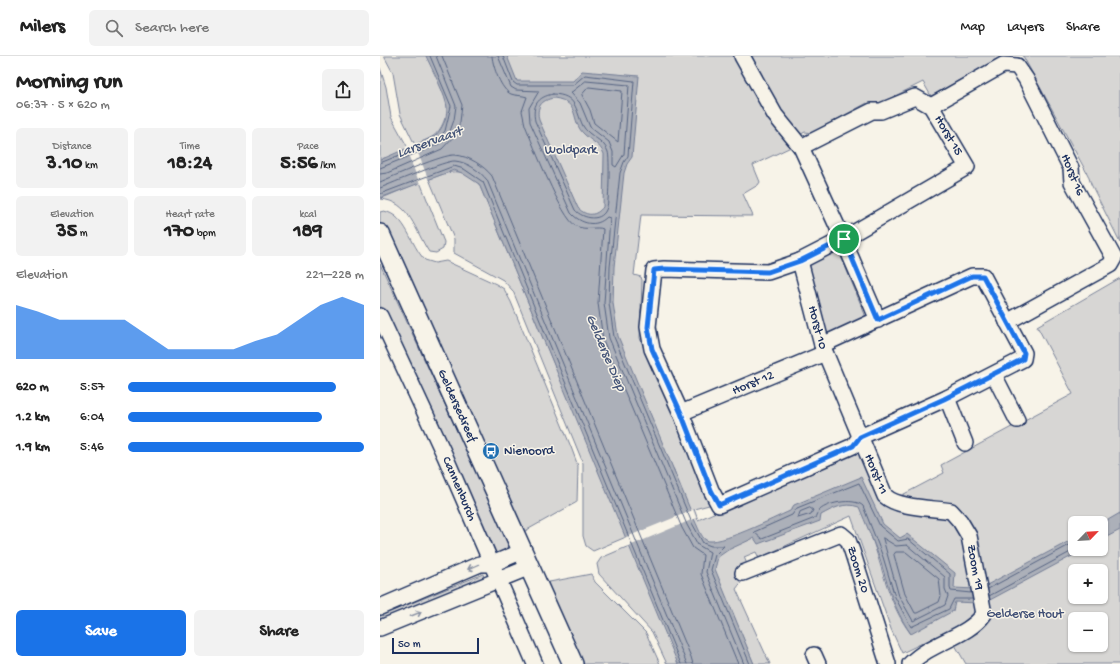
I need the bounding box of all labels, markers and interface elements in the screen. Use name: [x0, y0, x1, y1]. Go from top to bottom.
search box: [89, 10, 369, 46]
text: Milers: [20, 16, 65, 39]
icon: search: [103, 17, 125, 39]
text: Search here: [135, 19, 209, 37]
text: Map: [961, 19, 985, 36]
text: Layers: [1007, 19, 1044, 36]
text: Share: [1066, 19, 1100, 36]
button: share: [322, 69, 364, 111]
text: Morning run: [16, 70, 122, 96]
text: 06:37 · 5 × 620 m: [16, 98, 110, 113]
street label: Horst 15: [931, 113, 966, 158]
water label: Larservaart: [395, 123, 467, 163]
text: Distance: [53, 141, 91, 153]
text: Time: [180, 141, 200, 153]
text: Pace: [297, 141, 319, 153]
park label: Woldpark: [545, 143, 598, 158]
street label: Horst 16: [1057, 152, 1087, 198]
text: 3.10: [46, 153, 82, 176]
text: 18:24: [168, 153, 212, 176]
text: 5:56: [280, 153, 318, 176]
text: km: [82, 160, 98, 172]
text: /km: [318, 160, 336, 172]
text: Elevation: [50, 209, 94, 221]
text: Heart rate: [165, 209, 215, 221]
text: kcal: [299, 209, 317, 221]
text: 35: [56, 221, 77, 244]
text: 170: [164, 221, 194, 244]
text: 189: [293, 221, 323, 244]
pin: [827, 222, 861, 256]
text: m: [77, 228, 88, 240]
text: bpm: [194, 228, 216, 240]
icon: arrive: [833, 228, 855, 250]
text: Elevation: [16, 268, 68, 283]
text: 221–228 m: [306, 268, 364, 283]
street label: Horst 10: [805, 304, 831, 352]
water label: Gelderse Diep: [581, 312, 629, 395]
street label: Geldersedreef: [434, 367, 480, 445]
street label: Horst 12: [730, 367, 777, 398]
text: 620 m: [16, 380, 49, 395]
text: 5:57: [80, 380, 105, 395]
text: 1.2 km: [16, 410, 50, 425]
text: 6:04: [80, 410, 104, 425]
text: 1.9 km: [16, 440, 50, 455]
text: 5:46: [80, 440, 104, 455]
bus stop icon: Nienoord: [481, 441, 501, 461]
place label: Nienoord: [504, 444, 555, 459]
street label: Horst 11: [861, 452, 891, 497]
street label: Cannenburch: [439, 454, 480, 523]
north arrow: [1068, 516, 1108, 556]
map controls: [1068, 516, 1108, 652]
street label: Zoom 19: [963, 543, 987, 592]
street label: Zoom 20: [843, 544, 873, 595]
one-way arrow: [467, 564, 479, 572]
button: +: [1068, 564, 1108, 604]
park label: Gelderse Hout: [987, 607, 1065, 622]
one-way arrow: [410, 609, 422, 617]
button: Save: [16, 610, 186, 656]
button: Share: [194, 610, 364, 656]
button: −: [1068, 612, 1108, 652]
scale bar: [392, 636, 479, 655]
text: 50 m: [398, 639, 420, 651]

